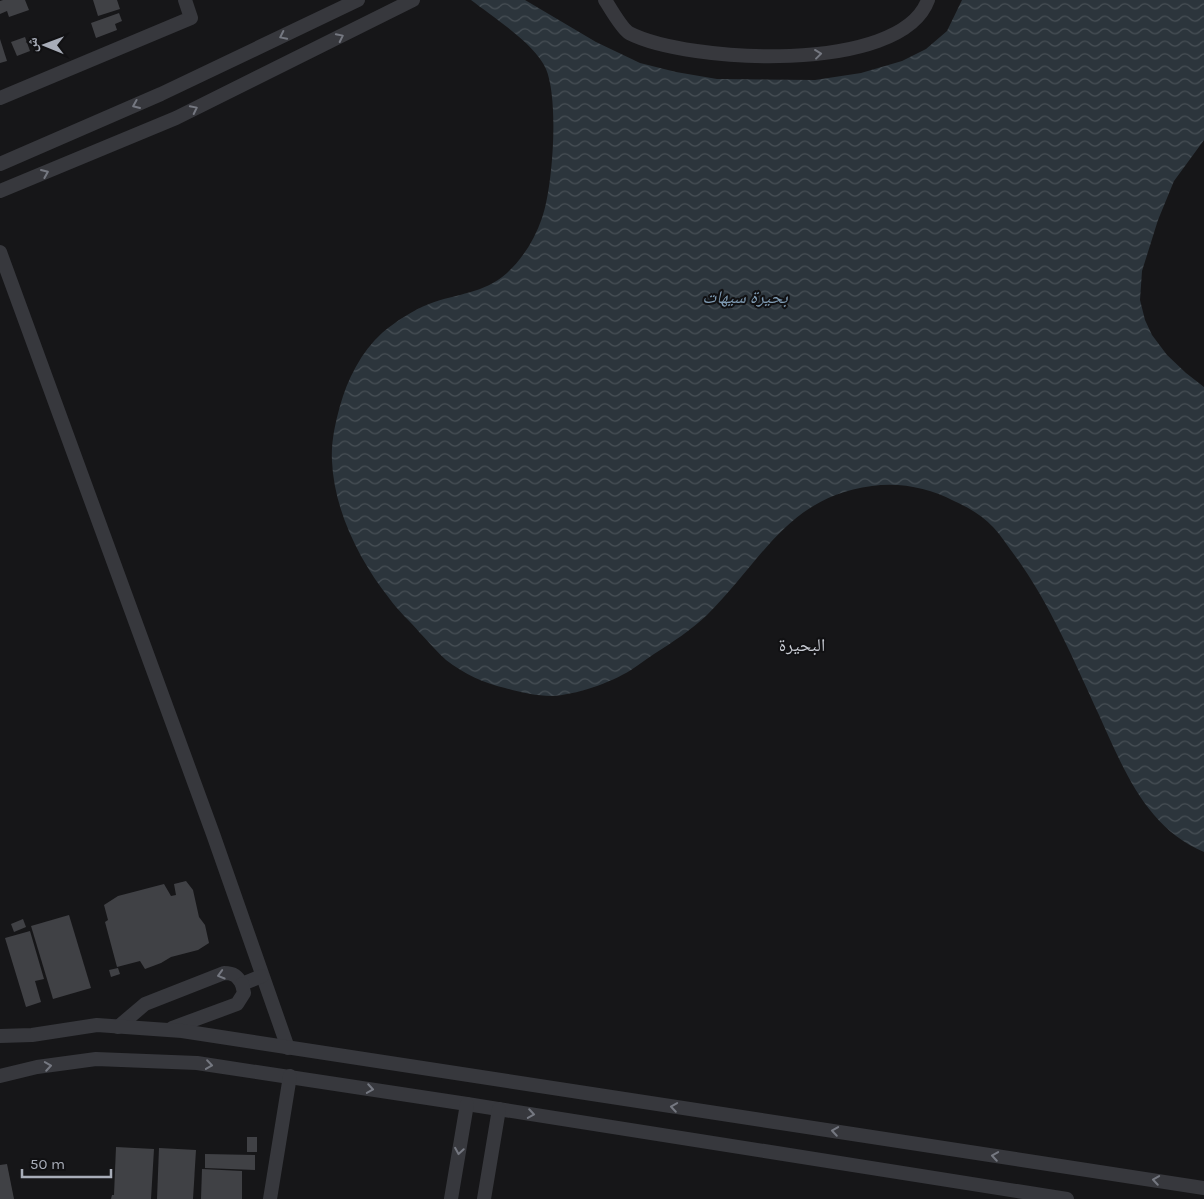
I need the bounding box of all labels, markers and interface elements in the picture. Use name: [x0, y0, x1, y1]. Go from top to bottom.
north arrow: [20, 20, 70, 70]
one-way arrow: [279, 30, 288, 40]
one-way arrow: [335, 33, 344, 43]
text: ش: [24, 37, 41, 52]
one-way arrow: [813, 49, 822, 59]
one-way arrow: [132, 100, 140, 110]
one-way arrow: [189, 105, 198, 115]
one-way arrow: [40, 168, 49, 179]
water label: بحيرة سيهات: [702, 286, 789, 308]
district label: البحيرة: [779, 634, 825, 656]
one-way arrow: [217, 970, 225, 980]
one-way arrow: [205, 1059, 214, 1069]
one-way arrow: [43, 1061, 52, 1071]
one-way arrow: [366, 1083, 375, 1093]
one-way arrow: [670, 1102, 678, 1112]
one-way arrow: [527, 1108, 535, 1119]
one-way arrow: [830, 1127, 839, 1137]
scale bar: [22, 1146, 111, 1178]
one-way arrow: [454, 1148, 465, 1156]
one-way arrow: [991, 1151, 1000, 1161]
text: 50 m: [30, 1155, 65, 1173]
one-way arrow: [1151, 1176, 1160, 1186]

